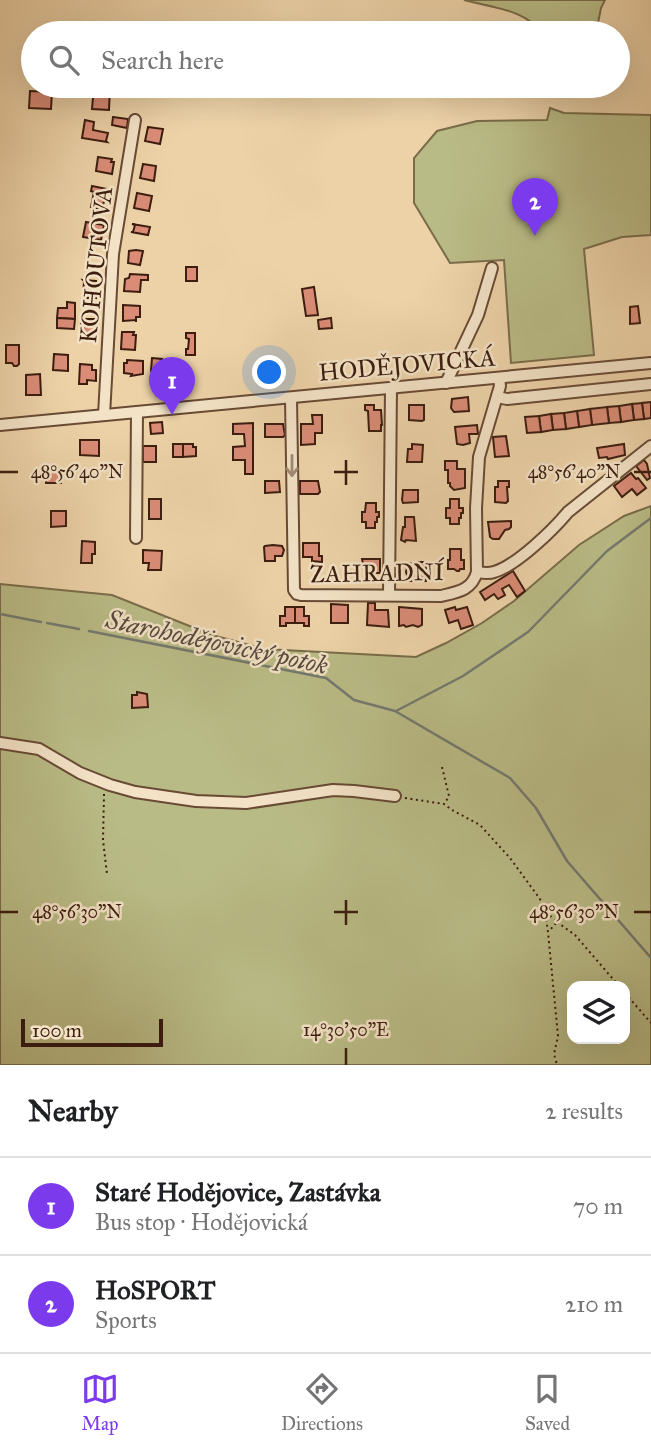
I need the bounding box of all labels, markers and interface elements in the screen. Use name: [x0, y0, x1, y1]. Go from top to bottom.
search box: [21, 21, 630, 98]
icon: search: [45, 41, 83, 79]
text: Search here: [101, 44, 224, 76]
pin: 2: [512, 178, 558, 236]
street label: KOHOUTOVA: [73, 185, 119, 345]
street label: HODĚJOVICKÁ: [317, 342, 497, 388]
your location: [252, 355, 286, 389]
pin: 1: [149, 357, 195, 415]
one-way arrow: [285, 454, 299, 477]
text: 48°56'40"N: [31, 461, 123, 483]
text: 48°56'40"N: [528, 461, 620, 483]
street label: ZAHRADNÍ: [310, 557, 445, 589]
water label: Starohodějovický potok: [102, 603, 331, 682]
text: 48°56'30"N: [32, 901, 122, 923]
text: 48°56'30"N: [529, 901, 619, 923]
map controls: [567, 981, 630, 1044]
button: layers: [567, 981, 630, 1044]
scale bar: [21, 1016, 163, 1048]
text: 100 m: [32, 1019, 82, 1042]
text: 14°30'50"E: [303, 1019, 389, 1041]
text: Nearby: [28, 1093, 118, 1129]
text: 2 results: [545, 1097, 623, 1125]
text: Staré Hodějovice, Zastávka: [95, 1176, 381, 1208]
text: 1: [46, 1192, 56, 1220]
text: 70 m: [573, 1192, 623, 1220]
text: Bus stop · Hodějovická: [95, 1208, 308, 1236]
text: HoSPORT: [95, 1274, 216, 1306]
text: 2: [45, 1290, 57, 1318]
text: 210 m: [565, 1290, 623, 1318]
text: Sports: [95, 1306, 157, 1334]
tab: Map: [81, 1370, 119, 1435]
tab: Directions: [281, 1370, 363, 1435]
tab: Saved: [525, 1370, 570, 1435]

